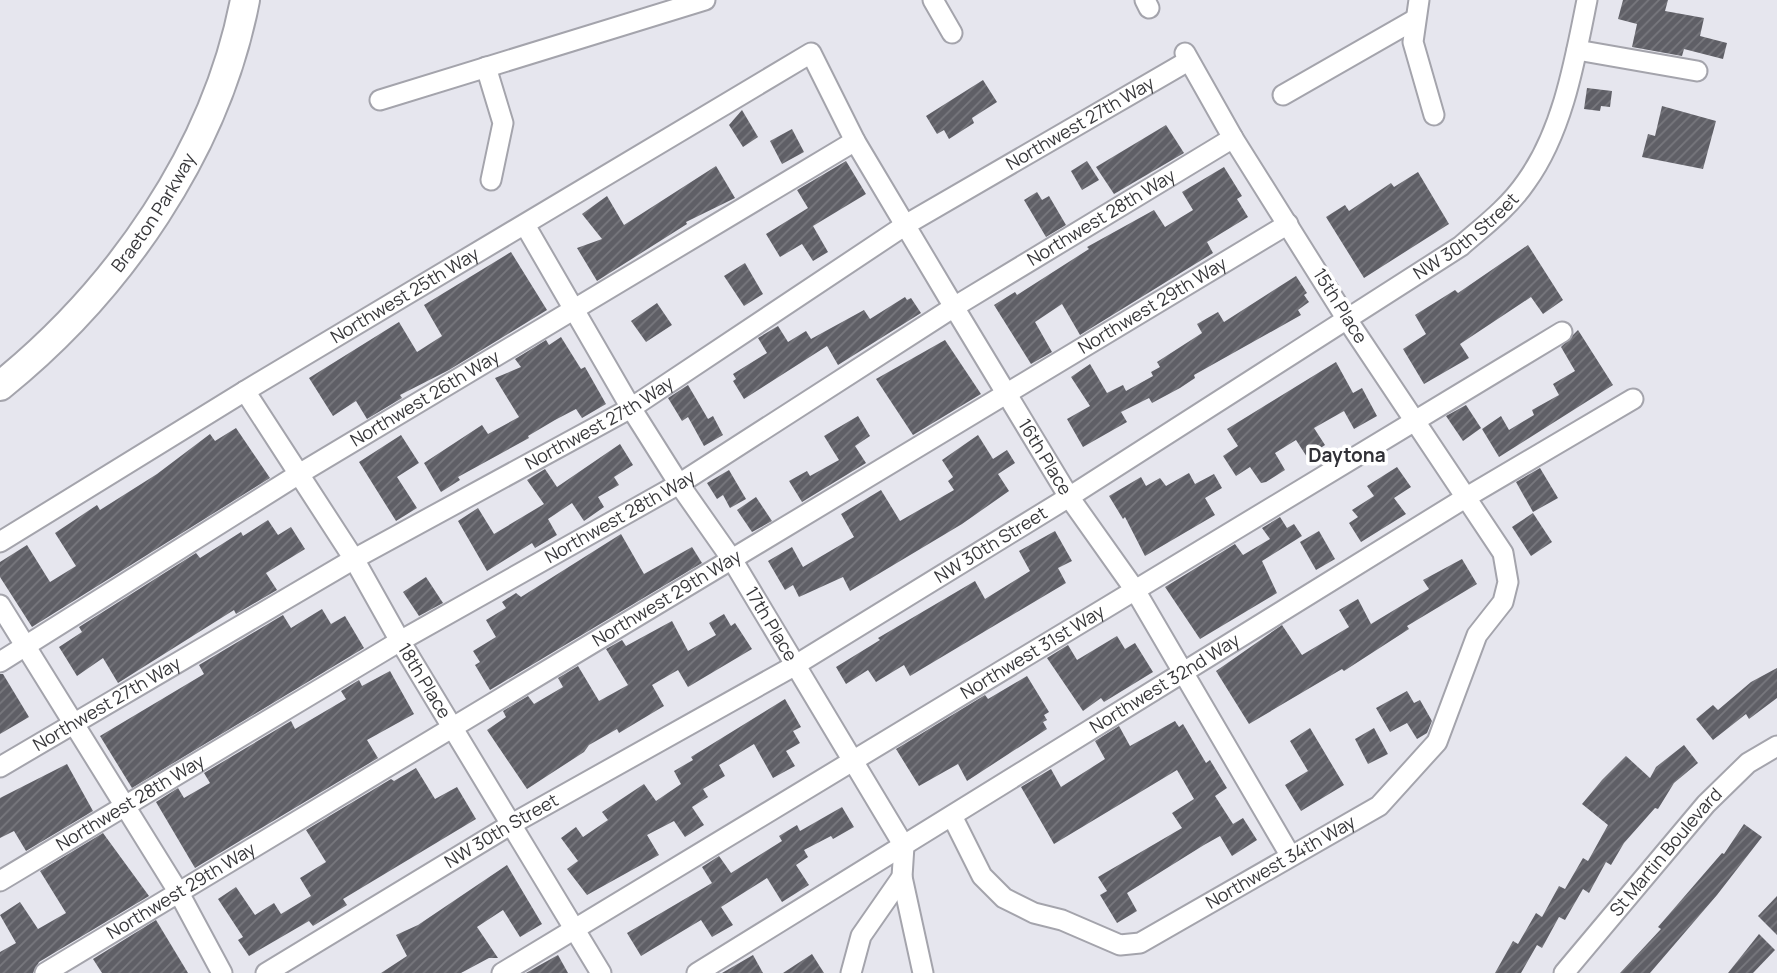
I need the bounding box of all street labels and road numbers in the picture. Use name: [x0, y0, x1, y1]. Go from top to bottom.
street label: Northwest 27th Way: [1001, 70, 1159, 175]
street label: Braeton Parkway: [105, 148, 200, 277]
street label: Northwest 28th Way: [1022, 163, 1180, 271]
street label: NW 30th Street: [1408, 187, 1524, 284]
street label: Northwest 25th Way: [326, 241, 483, 348]
street label: Northwest 29th Way: [1073, 250, 1231, 359]
street label: 15th Place: [1308, 263, 1373, 348]
street label: Northwest 26th Way: [345, 344, 504, 452]
street label: Northwest 27th Way: [520, 370, 678, 475]
street label: 16th Place: [1013, 414, 1078, 499]
street label: Northwest 28th Way: [540, 464, 700, 568]
street label: NW 30th Street: [930, 500, 1051, 588]
street label: Northwest 29th Way: [587, 543, 746, 652]
street label: 17th Place: [740, 582, 803, 665]
street label: Northwest 31st Way: [956, 598, 1109, 704]
street label: Northwest 32nd Way: [1085, 627, 1244, 738]
street label: 18th Place: [393, 638, 457, 723]
street label: Northwest 27th Way: [28, 650, 185, 756]
street label: Northwest 28th Way: [51, 748, 209, 856]
street label: St Martin Boulevard: [1604, 782, 1727, 921]
street label: NW 30th Street: [440, 787, 562, 873]
street label: Northwest 34th Way: [1201, 809, 1360, 914]
street label: Northwest 29th Way: [102, 836, 260, 944]

